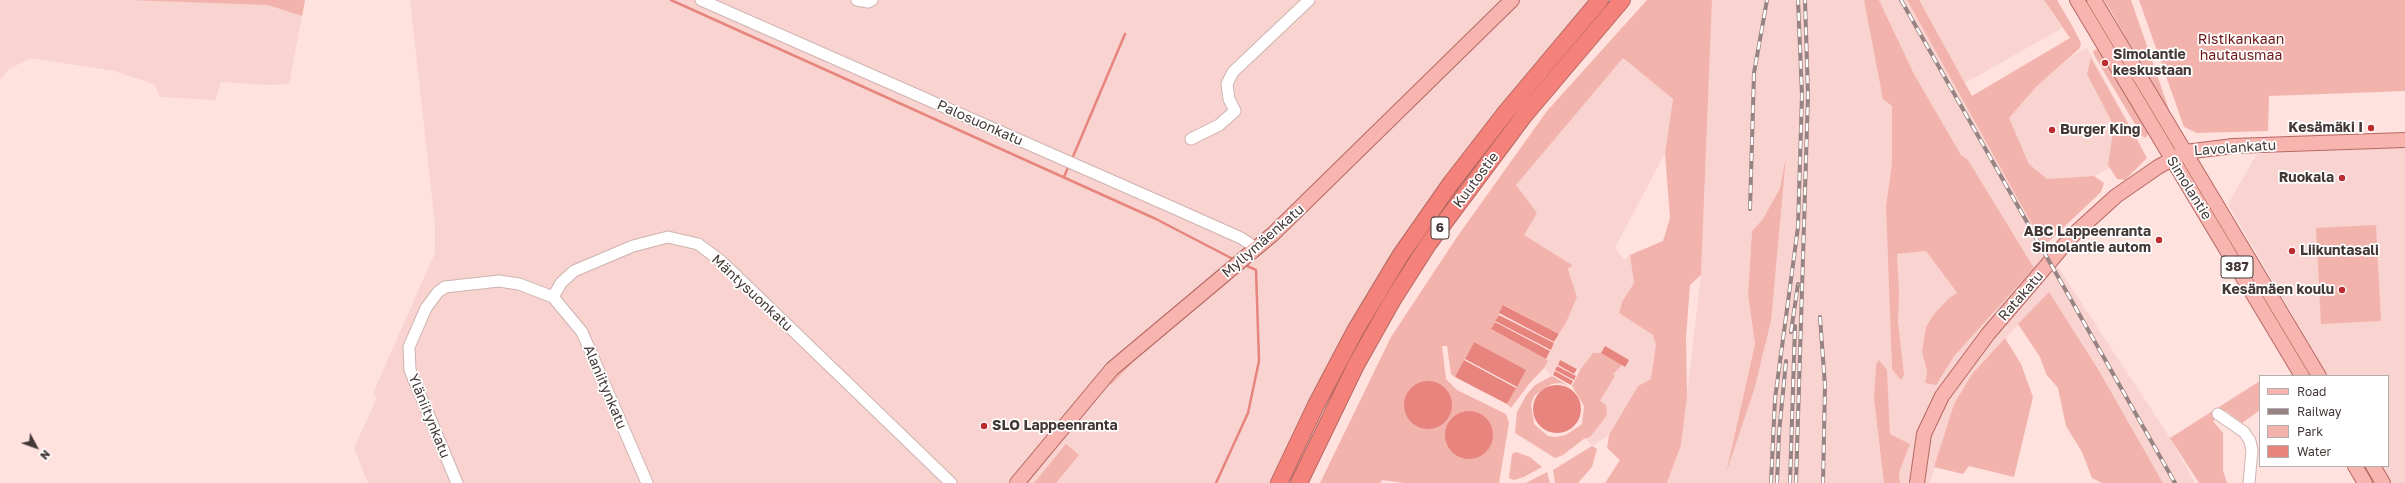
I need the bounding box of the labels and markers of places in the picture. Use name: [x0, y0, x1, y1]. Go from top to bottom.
place label: Simolantie keskustaan: [2113, 47, 2191, 80]
marker: Simolantie keskustaan: [2100, 58, 2110, 68]
place label: Kesämäki I: [2288, 120, 2363, 136]
place label: Burger King: [2060, 122, 2140, 138]
marker: Kesämäki I: [2366, 123, 2376, 133]
marker: Burger King: [2047, 125, 2057, 135]
place label: Ruokala: [2279, 170, 2334, 186]
marker: Ruokala: [2337, 173, 2347, 183]
place label: ABC Lappeenranta Simolantie autom: [2024, 224, 2151, 256]
marker: ABC Lappeenranta Simolantie autom: [2154, 235, 2164, 245]
place label: Liikuntasali: [2300, 243, 2379, 259]
marker: Liikuntasali: [2287, 246, 2297, 256]
place label: Kesämäen koulu: [2222, 282, 2334, 298]
marker: Kesämäen koulu: [2337, 285, 2347, 295]
place label: SLO Lappeenranta: [992, 418, 1118, 434]
marker: SLO Lappeenranta: [979, 421, 989, 431]

